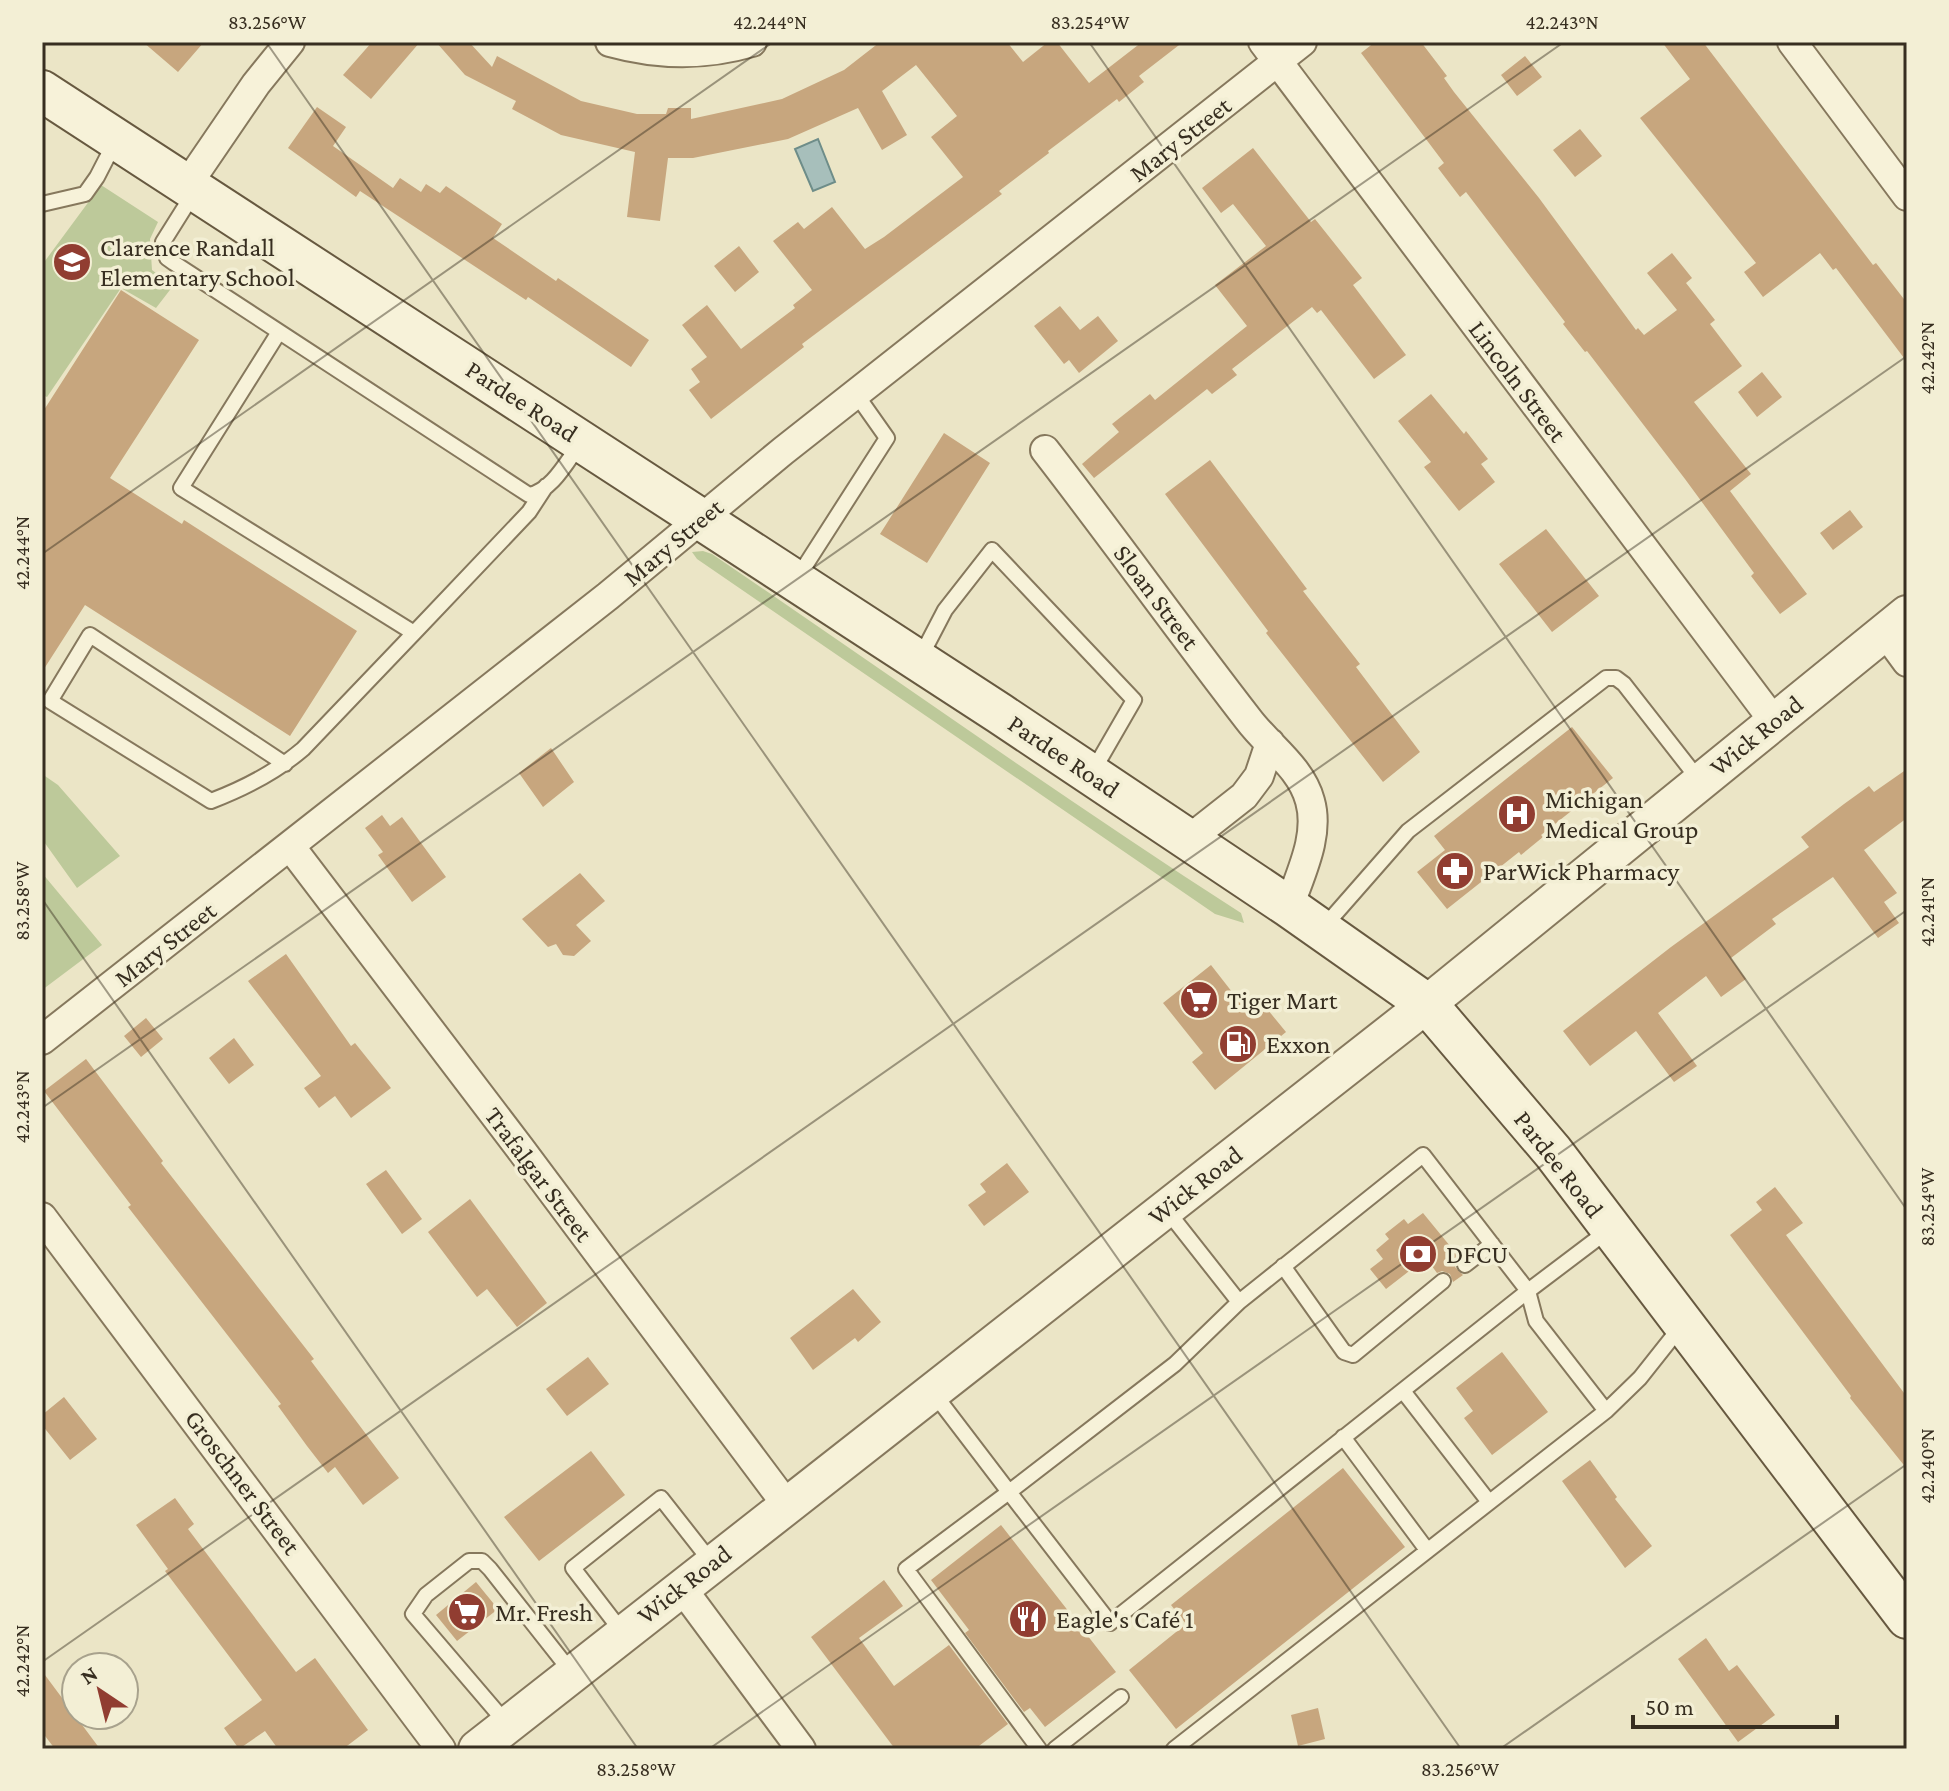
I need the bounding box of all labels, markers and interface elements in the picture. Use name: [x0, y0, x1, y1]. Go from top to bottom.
text: 83.256°W: [228, 11, 307, 33]
text: 42.244°N: [733, 11, 807, 33]
text: 83.254°W: [1051, 11, 1130, 33]
text: 42.243°N: [1525, 11, 1599, 33]
street label: Mary Street: [1124, 91, 1237, 188]
place label: Clarence Randall Elementary School: [100, 233, 295, 292]
school or university icon: Clarence Randall Elementary School: [51, 241, 93, 283]
street label: Lincoln Street: [1463, 315, 1573, 448]
text: 42.242°N: [1916, 321, 1938, 395]
street label: Pardee Road: [460, 355, 583, 448]
street label: Mary Street: [618, 492, 729, 592]
text: 42.244°N: [11, 516, 33, 590]
street label: Sloan Street: [1108, 539, 1206, 656]
street label: Wick Road: [1704, 689, 1809, 782]
street label: Pardee Road: [1003, 709, 1125, 804]
place label: Michigan Medical Group: [1545, 785, 1699, 844]
hospital icon: Michigan Medical Group: [1496, 793, 1538, 835]
pharmacy icon: ParWick Pharmacy: [1434, 850, 1476, 892]
place label: ParWick Pharmacy: [1483, 857, 1680, 886]
text: 83.258°W: [11, 861, 33, 941]
text: 42.241°N: [1916, 877, 1938, 947]
street label: Mary Street: [109, 896, 222, 993]
supermarket icon: Tiger Mart: [1178, 979, 1220, 1021]
place label: Tiger Mart: [1227, 986, 1338, 1015]
fuel station icon: Exxon: [1217, 1023, 1259, 1065]
place label: Exxon: [1266, 1030, 1331, 1059]
text: 42.243°N: [11, 1070, 33, 1144]
street label: Trafalgar Street: [479, 1101, 599, 1248]
street label: Pardee Road: [1508, 1105, 1609, 1224]
street label: Wick Road: [1143, 1140, 1248, 1231]
text: 83.254°W: [1916, 1167, 1938, 1246]
bank icon: DFCU: [1397, 1233, 1439, 1275]
place label: DFCU: [1446, 1240, 1508, 1269]
street label: Groschner Street: [179, 1404, 307, 1561]
text: 42.240°N: [1916, 1428, 1938, 1504]
street label: Wick Road: [632, 1539, 737, 1630]
supermarket icon: Mr. Fresh: [446, 1591, 488, 1633]
place label: Mr. Fresh: [495, 1598, 593, 1627]
restaurant icon: Eagle's Café 1: [1007, 1598, 1049, 1640]
place label: Eagle's Café 1: [1056, 1605, 1194, 1634]
text: 42.242°N: [11, 1624, 33, 1698]
north arrow: [60, 1651, 140, 1731]
text: N: [76, 1660, 102, 1690]
scale bar: [1633, 1679, 1837, 1729]
text: 50 m: [1645, 1693, 1694, 1720]
text: 83.258°W: [596, 1758, 676, 1780]
text: 83.256°W: [1421, 1758, 1500, 1780]

